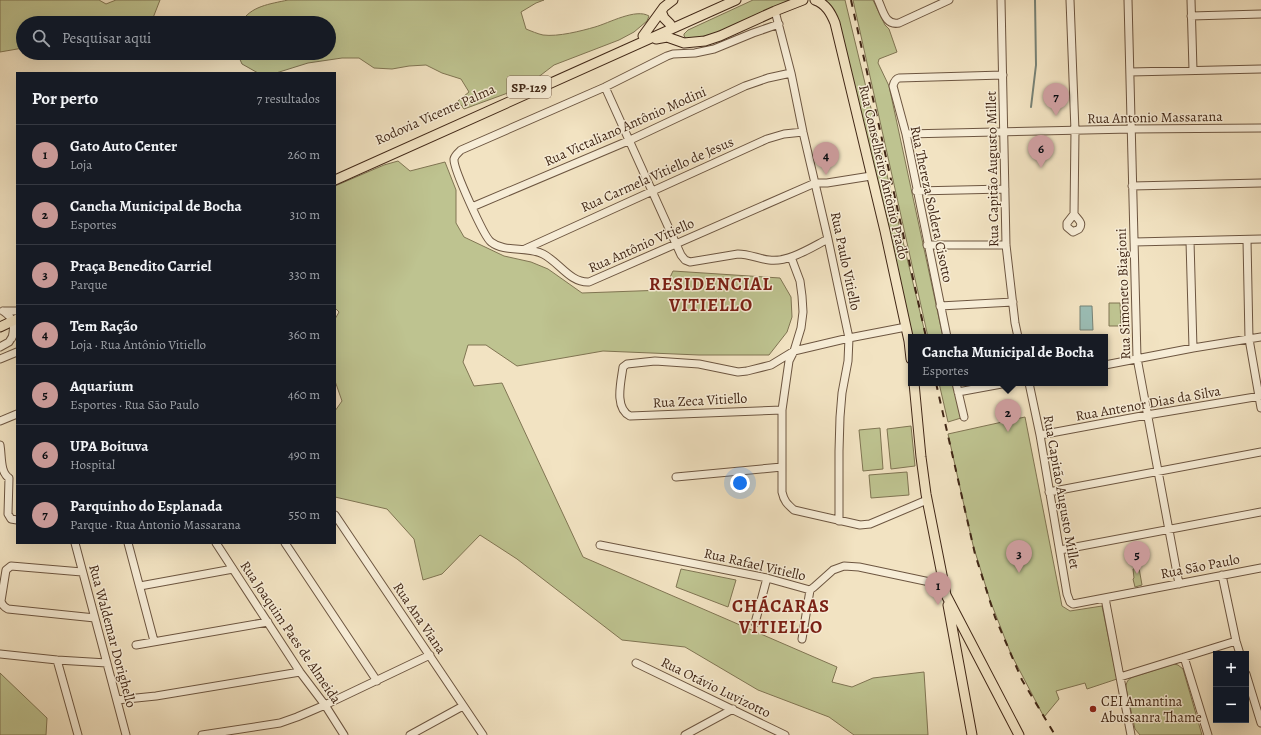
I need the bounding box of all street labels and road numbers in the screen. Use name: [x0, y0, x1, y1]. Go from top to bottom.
road number: SP-129: [507, 76, 551, 98]
street label: Rodovia Vicente Palma: [372, 79, 499, 150]
street label: Rua Victaliano Antônio Modini: [541, 82, 709, 171]
street label: Rua Conselheiro Antônio Prado: [854, 83, 913, 261]
street label: Rua Capitão Augusto Millet: [982, 90, 1003, 247]
street label: Rua Antonio Massarana: [1087, 107, 1223, 128]
street label: Rua Thereza Soldera Cisotto: [906, 124, 957, 284]
street label: Rua Carmela Vitiello de Jesus: [578, 132, 737, 217]
street label: Rua Paulo Vitiello: [826, 210, 865, 312]
street label: Rua Antônio Vitiello: [585, 214, 697, 277]
street label: Rua Simoneto Biagioni: [1112, 228, 1135, 360]
street label: Rua Antenor Dias da Silva: [1074, 381, 1223, 426]
street label: Rua Zeca Vitiello: [652, 389, 748, 412]
street label: Rua Capitão Augusto Millet: [1039, 414, 1084, 571]
street label: Rua Rafael Vitiello: [702, 544, 808, 585]
street label: Rua São Paulo: [1159, 549, 1241, 583]
street label: Rua Joaquim Paes de Almeida: [236, 557, 346, 708]
street label: Rua Waldemar Dorighello: [84, 562, 141, 710]
street label: Rua Ana Viana: [389, 579, 451, 658]
street label: Rua Otávio Luvizotto: [658, 653, 774, 722]

